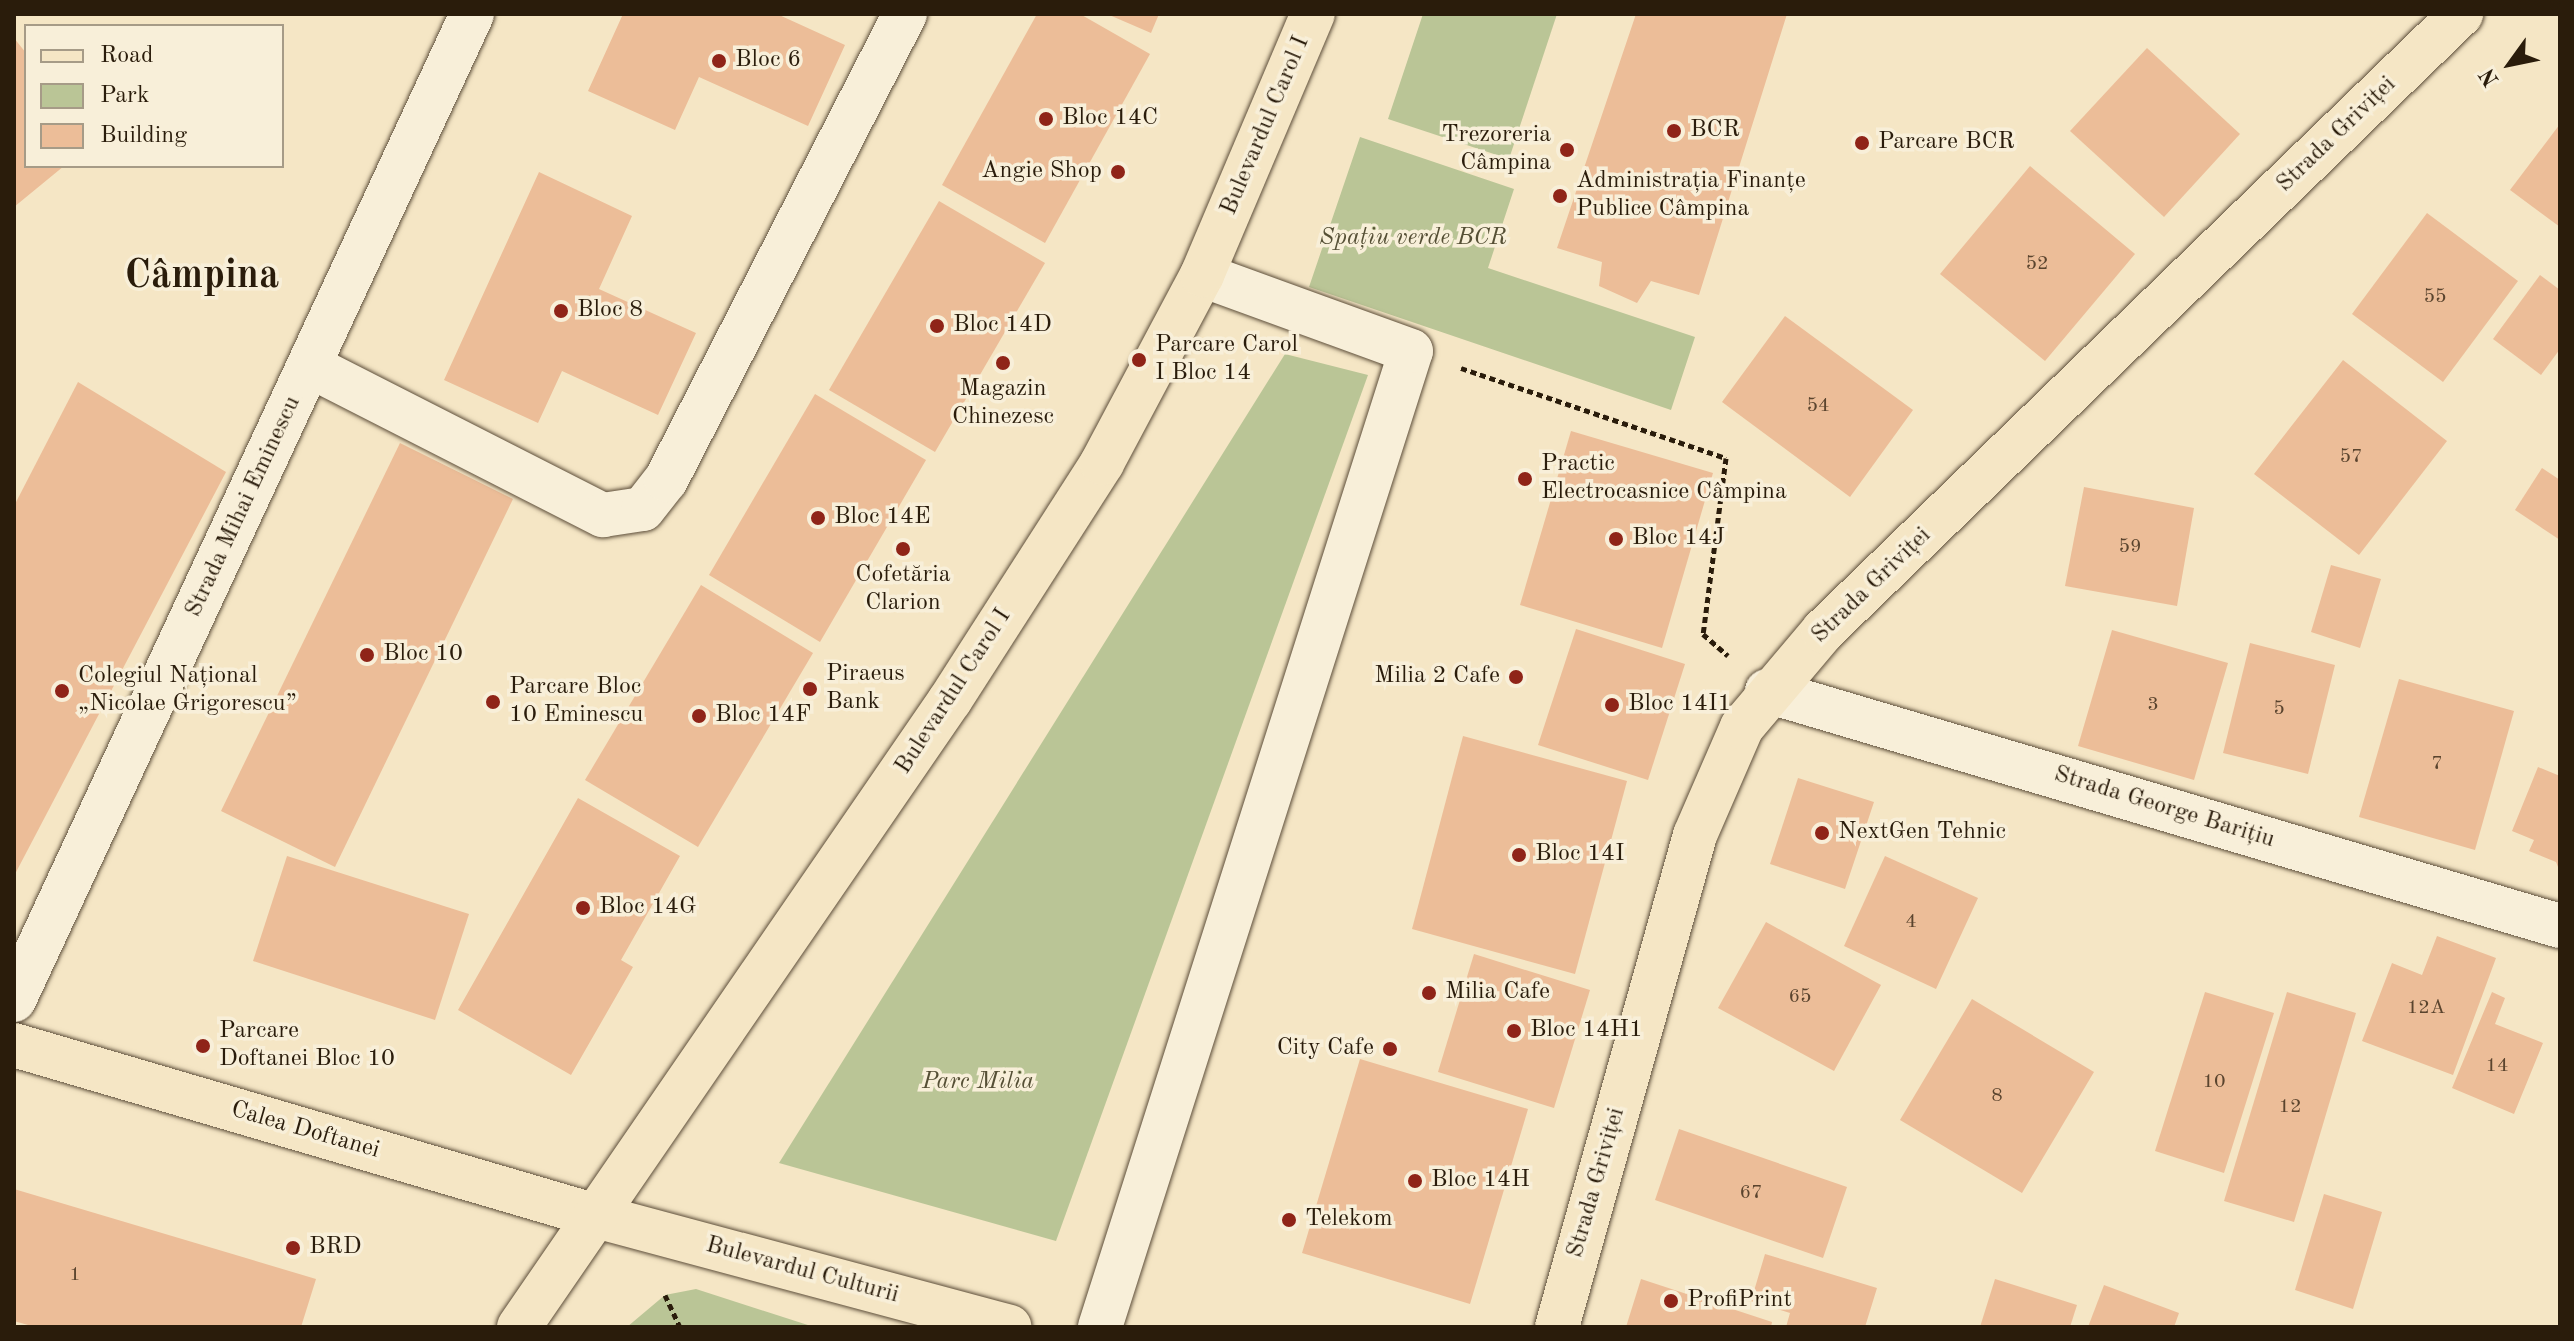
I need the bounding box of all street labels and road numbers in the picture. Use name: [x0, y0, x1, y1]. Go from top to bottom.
street label: Bulevardul Carol I: [1215, 32, 1317, 220]
street label: Strada Griviței: [2271, 71, 2403, 199]
street label: Strada Mihai Eminescu: [180, 392, 308, 622]
street label: Strada Griviței: [1806, 522, 1938, 650]
street label: Bulevardul Carol I: [890, 604, 1018, 780]
street label: Strada George Barițiu: [2050, 761, 2278, 855]
street label: Calea Doftanei: [227, 1096, 383, 1166]
street label: Strada Griviței: [1562, 1105, 1632, 1261]
street label: Bulevardul Culturii: [702, 1231, 902, 1311]

